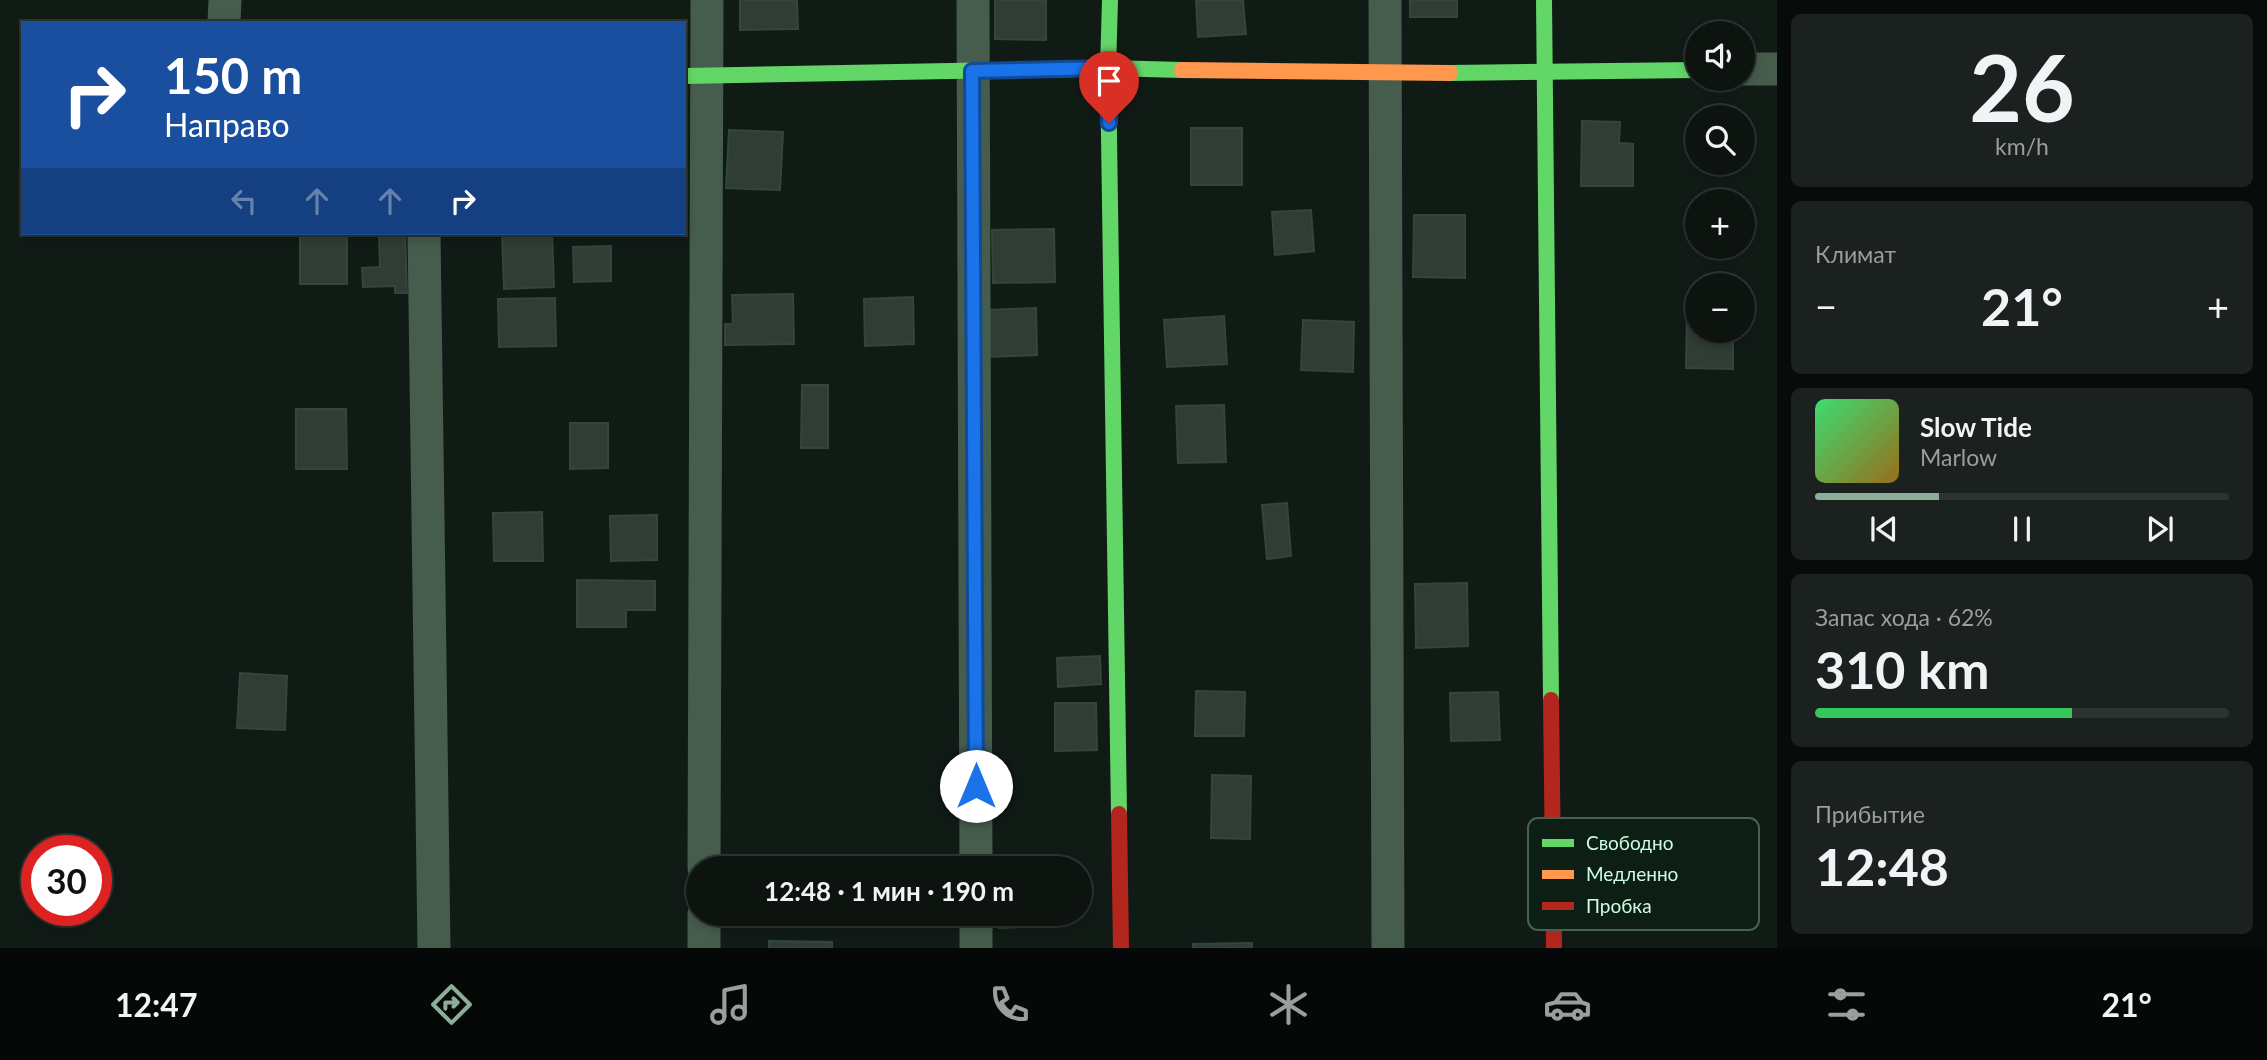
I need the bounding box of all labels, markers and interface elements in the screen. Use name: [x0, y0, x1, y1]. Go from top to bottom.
map controls: [1685, 21, 1755, 343]
button: sound: [1685, 21, 1755, 91]
text: 26: [1969, 32, 2075, 141]
text: 150 m: [164, 46, 302, 104]
icon: right: [49, 49, 140, 140]
pin: [1079, 51, 1139, 123]
icon: arrive: [1090, 62, 1128, 100]
text: Направо: [164, 105, 290, 144]
button: search: [1685, 105, 1755, 175]
text: km/h: [1995, 132, 2049, 160]
icon: left: [225, 182, 263, 220]
icon: ahead: [298, 182, 336, 220]
icon: ahead: [371, 182, 409, 220]
icon: right: [444, 182, 482, 220]
button: +: [1685, 189, 1755, 259]
text: Климат: [1815, 240, 1896, 268]
button: −: [1685, 273, 1755, 343]
text: 21°: [1981, 275, 2063, 337]
text: −: [1815, 283, 1837, 329]
text: +: [2207, 283, 2229, 329]
text: Slow Tide: [1920, 411, 2032, 443]
text: Marlow: [1920, 443, 1997, 471]
icon: previous: [1865, 510, 1903, 548]
icon: pause: [2003, 510, 2041, 548]
icon: next: [2141, 510, 2179, 548]
text: Запас хода · 62%: [1815, 603, 1993, 631]
text: 310 km: [1815, 638, 1989, 700]
position arrow: [939, 749, 1013, 823]
text: Прибытие: [1815, 800, 1925, 828]
legend: [1528, 818, 1759, 930]
text: Свободно: [1586, 831, 1674, 854]
speed limit sign: 30: [21, 835, 112, 926]
text: 12:48: [1815, 835, 1949, 897]
text: Медленно: [1586, 862, 1678, 885]
text: 12:48 · 1 мин · 190 m: [764, 875, 1014, 907]
text: Пробка: [1586, 894, 1652, 917]
icon: directions: [427, 980, 476, 1029]
icon: music: [706, 980, 755, 1029]
icon: phone: [985, 980, 1034, 1029]
icon: climate: [1264, 980, 1313, 1029]
icon: car: [1543, 980, 1592, 1029]
icon: filters: [1822, 980, 1871, 1029]
text: 12:47: [115, 985, 197, 1024]
text: 21°: [2101, 985, 2152, 1024]

